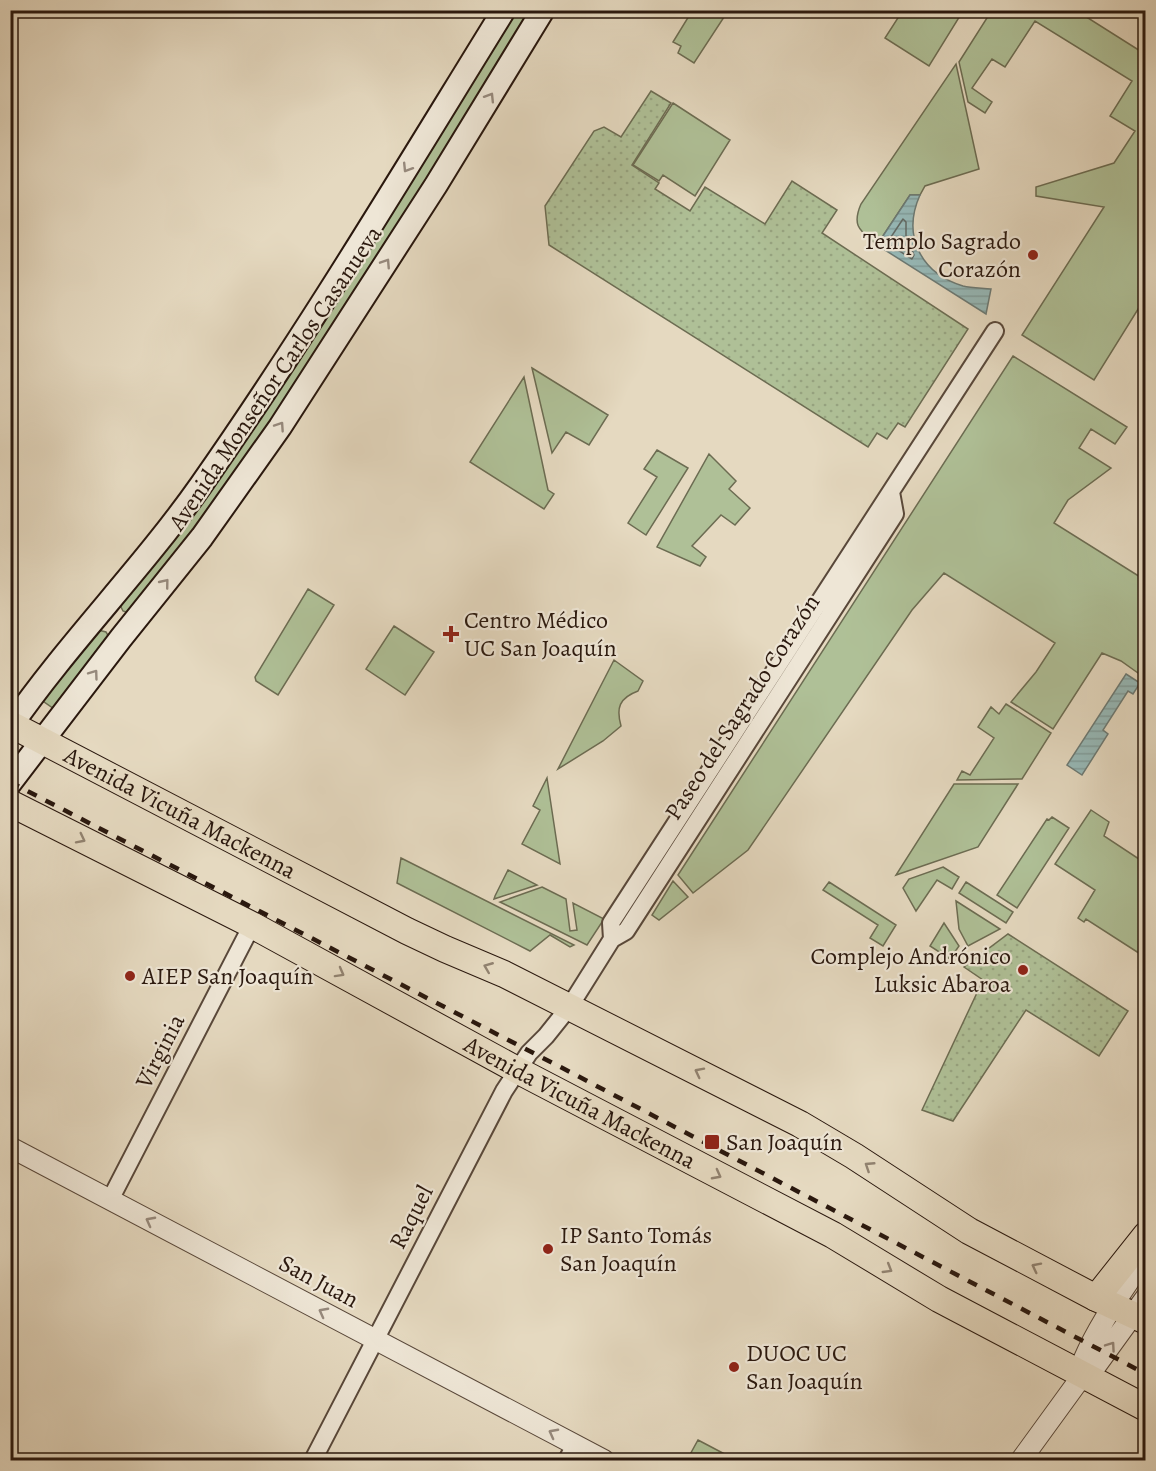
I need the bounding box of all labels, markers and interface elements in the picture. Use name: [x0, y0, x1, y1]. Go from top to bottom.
one-way arrow: [482, 93, 494, 103]
one-way arrow: [403, 162, 415, 172]
street label: Avenida Monseñor Carlos Casanueva: [160, 219, 390, 537]
place label: Templo Sagrado Corazón: [863, 225, 1021, 285]
marker: Templo Sagrado Corazón: [1026, 248, 1040, 262]
one-way arrow: [379, 258, 390, 269]
one-way arrow: [273, 422, 284, 433]
one-way arrow: [157, 579, 168, 590]
street label: Paseo del Sagrado Corazón: [657, 588, 827, 826]
place label: Centro Médico UC San Joaquín: [464, 604, 617, 664]
marker: Centro Médico UC San Joaquín: [442, 625, 460, 643]
one-way arrow: [86, 670, 97, 681]
street label: Avenida Vicuña Mackenna: [58, 739, 303, 887]
one-way arrow: [75, 832, 86, 843]
place label: Complejo Andrónico Luksic Abaroa: [810, 940, 1012, 1000]
place label: AIEP San Joaquín: [141, 960, 313, 992]
one-way arrow: [483, 962, 494, 974]
marker: Complejo Andrónico Luksic Abaroa: [1016, 963, 1030, 977]
one-way arrow: [334, 966, 344, 977]
marker: AIEP San Joaquín: [123, 969, 137, 983]
street label: Virginia: [127, 1008, 193, 1095]
street label: Avenida Vicuña Mackenna: [458, 1028, 702, 1177]
one-way arrow: [694, 1068, 705, 1079]
place label: San Joaquín: [726, 1126, 843, 1158]
marker: San Joaquín: [703, 1133, 721, 1151]
one-way arrow: [865, 1162, 876, 1173]
one-way arrow: [711, 1168, 722, 1179]
street label: Raquel: [381, 1180, 441, 1254]
one-way arrow: [146, 1217, 157, 1228]
place label: IP Santo Tomás San Joaquín: [560, 1219, 712, 1279]
marker: IP Santo Tomás San Joaquín: [541, 1242, 555, 1256]
street label: San Juan: [274, 1247, 364, 1315]
one-way arrow: [882, 1261, 892, 1273]
one-way arrow: [1032, 1263, 1042, 1274]
one-way arrow: [318, 1308, 329, 1319]
place label: DUOC UC San Joaquín: [746, 1337, 863, 1397]
one-way arrow: [1103, 1341, 1114, 1352]
marker: DUOC UC San Joaquín: [727, 1360, 741, 1374]
one-way arrow: [548, 1429, 559, 1440]

